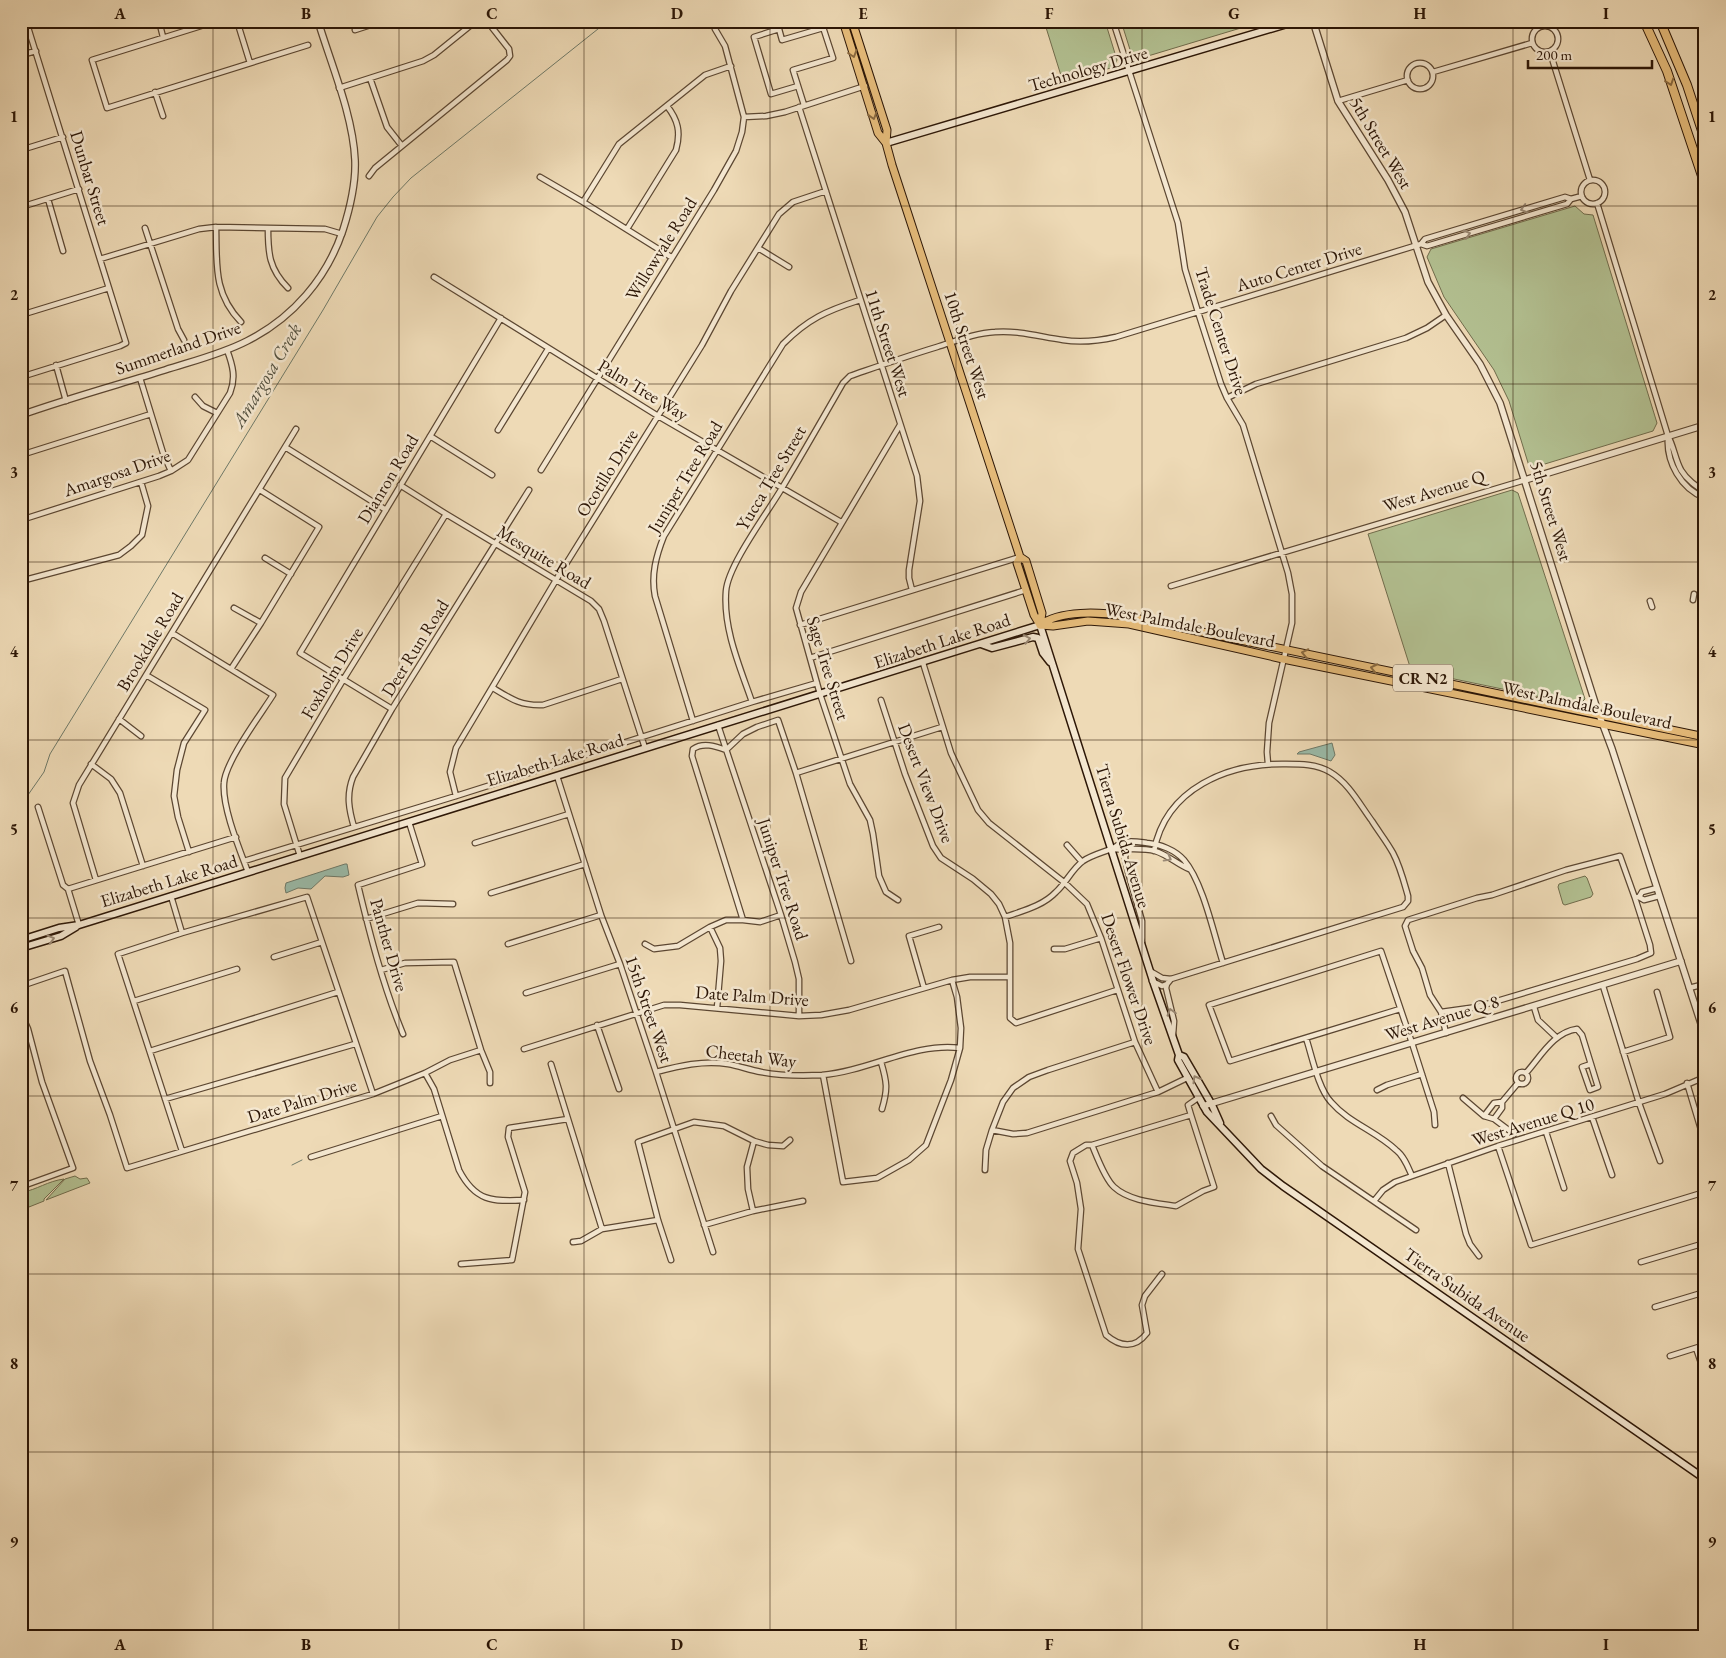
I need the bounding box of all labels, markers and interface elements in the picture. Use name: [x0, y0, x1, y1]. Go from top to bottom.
text: A: [113, 3, 126, 24]
text: B: [301, 3, 311, 24]
text: C: [486, 3, 498, 24]
text: D: [671, 3, 683, 24]
text: E: [858, 3, 868, 24]
text: F: [1045, 3, 1054, 24]
text: G: [1228, 3, 1240, 24]
text: H: [1414, 3, 1427, 24]
text: I: [1603, 3, 1609, 24]
scale bar: [1528, 38, 1652, 70]
street label: Technology Drive: [1026, 41, 1150, 96]
text: 200 m: [1536, 45, 1573, 64]
one-way arrow: [848, 49, 858, 58]
one-way arrow: [1665, 77, 1675, 86]
street label: 5th Street West: [1345, 92, 1418, 193]
text: 1: [10, 106, 18, 127]
text: 1: [1708, 106, 1716, 127]
one-way arrow: [867, 111, 877, 120]
street label: Dunbar Street: [65, 128, 116, 228]
street label: Willowvale Road: [620, 192, 702, 305]
one-way arrow: [1521, 203, 1529, 213]
one-way arrow: [1463, 229, 1471, 239]
street label: Auto Center Drive: [1232, 236, 1364, 297]
street label: Trade Center Drive: [1190, 264, 1253, 398]
text: 2: [10, 284, 19, 305]
text: 2: [1708, 284, 1717, 305]
street label: 11th Street West: [860, 286, 917, 400]
street label: 10th Street West: [939, 288, 996, 402]
street label: Summerland Drive: [112, 315, 244, 380]
water label: Amargosa Creek: [225, 318, 307, 434]
street label: Palm Tree Way: [594, 354, 693, 426]
street label: Juniper Tree Road: [641, 416, 728, 539]
street label: Yucca Tree Street: [730, 421, 811, 534]
street label: Ocotillo Drive: [571, 425, 643, 521]
street label: Dianron Road: [352, 429, 424, 528]
street label: Amargosa Drive: [59, 444, 173, 502]
street label: 5th Street West: [1525, 458, 1578, 564]
text: 3: [10, 462, 18, 483]
text: 3: [1708, 462, 1716, 483]
street label: West Avenue Q: [1380, 463, 1490, 517]
street label: Mesquite Road: [493, 519, 596, 594]
street label: Brookdale Road: [111, 587, 189, 695]
street label: Deer Run Road: [376, 594, 454, 701]
street label: West Palmdale Boulevard: [1103, 597, 1278, 652]
street label: Elizabeth Lake Road: [871, 607, 1014, 673]
street label: Sage Tree Street: [802, 613, 855, 723]
street label: Foxholm Drive: [295, 623, 368, 723]
one-way arrow: [1023, 634, 1032, 645]
text: 4: [10, 641, 19, 662]
text: 4: [1708, 641, 1717, 662]
one-way arrow: [1300, 648, 1309, 659]
one-way arrow: [1369, 663, 1378, 674]
road number: CR N2: [1393, 664, 1453, 691]
street label: West Palmdale Boulevard: [1500, 675, 1675, 734]
street label: Desert View Drive: [893, 720, 960, 846]
street label: Elizabeth Lake Road: [484, 727, 627, 791]
street label: Tierra Subida Avenue: [1091, 761, 1156, 911]
street label: Juniper Tree Road: [752, 813, 814, 944]
text: 5: [10, 819, 18, 840]
text: 5: [1708, 819, 1716, 840]
street label: Elizabeth Lake Road: [98, 848, 241, 912]
one-way arrow: [1163, 851, 1172, 861]
street label: Panther Drive: [365, 896, 414, 994]
street label: Desert Flower Drive: [1096, 910, 1163, 1048]
one-way arrow: [47, 934, 55, 944]
street label: 15th Street West: [620, 952, 679, 1066]
street label: Date Palm Drive: [695, 980, 810, 1011]
street label: West Avenue Q 8: [1382, 989, 1502, 1046]
text: 6: [10, 997, 19, 1018]
text: 6: [1708, 997, 1717, 1018]
one-way arrow: [1167, 1008, 1177, 1016]
street label: Cheetah Way: [704, 1039, 798, 1072]
street label: Date Palm Drive: [244, 1073, 360, 1128]
one-way arrow: [1193, 1075, 1203, 1084]
street label: West Avenue Q 10: [1469, 1092, 1597, 1151]
text: 7: [10, 1175, 19, 1196]
text: 7: [1708, 1175, 1717, 1196]
street label: Tierra Subida Avenue: [1400, 1242, 1535, 1347]
text: 8: [10, 1353, 18, 1374]
text: 8: [1708, 1353, 1716, 1374]
text: 9: [10, 1531, 19, 1552]
text: 9: [1708, 1531, 1717, 1552]
text: A: [113, 1634, 126, 1655]
text: B: [301, 1634, 311, 1655]
text: C: [486, 1634, 498, 1655]
text: D: [671, 1634, 683, 1655]
text: E: [858, 1634, 868, 1655]
text: F: [1045, 1634, 1054, 1655]
text: G: [1228, 1634, 1240, 1655]
text: H: [1414, 1634, 1427, 1655]
text: I: [1603, 1634, 1609, 1655]

